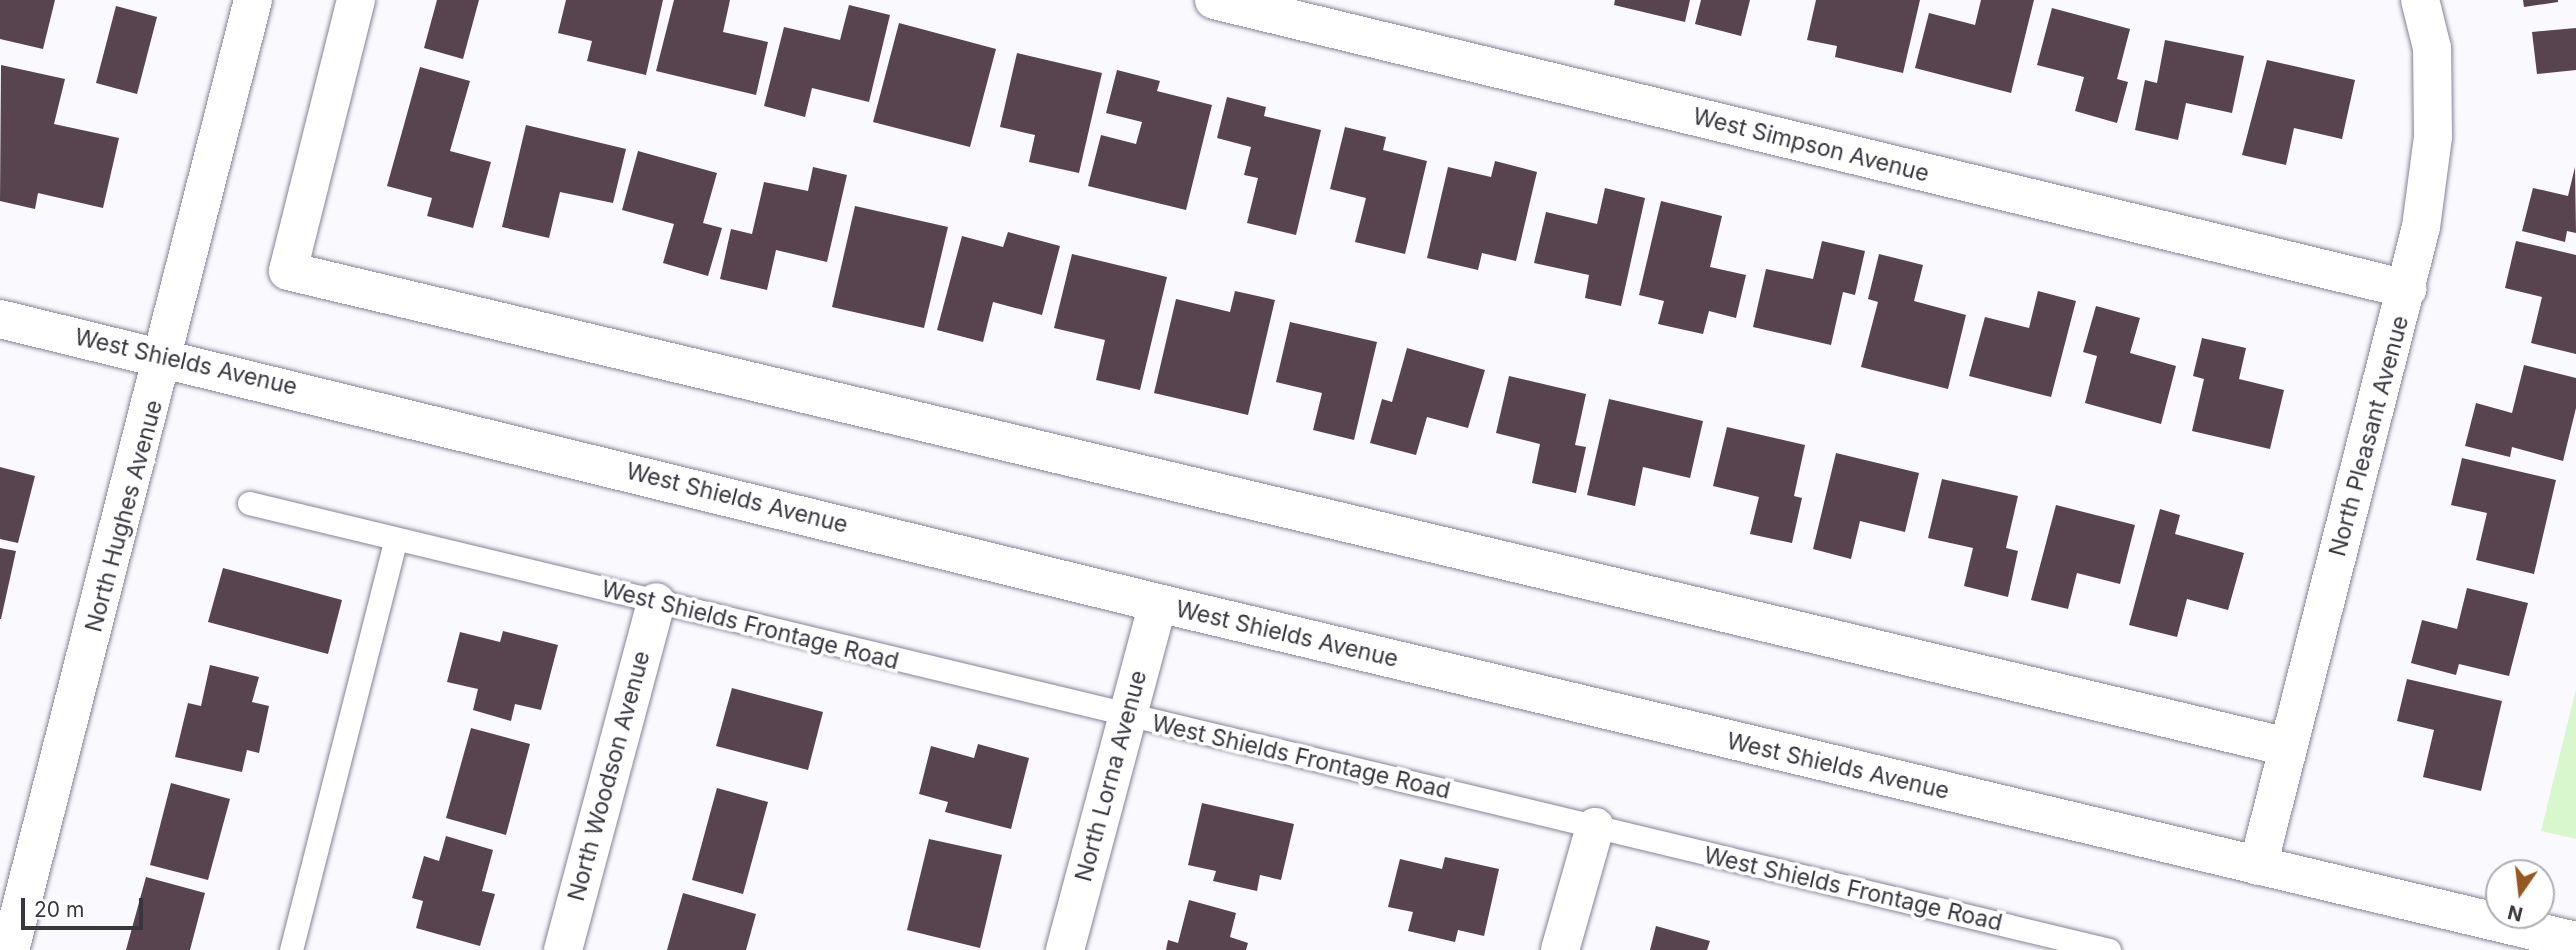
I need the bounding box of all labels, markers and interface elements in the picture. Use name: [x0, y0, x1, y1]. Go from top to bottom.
street label: West Simpson Avenue: [1690, 102, 1932, 188]
street label: North Pleasant Avenue: [2324, 313, 2414, 559]
street label: West Shields Avenue: [72, 323, 300, 401]
street label: North Hughes Avenue: [80, 397, 168, 635]
street label: West Shields Avenue: [623, 457, 851, 539]
street label: West Shields Frontage Road: [599, 575, 901, 675]
street label: West Shields Avenue: [1173, 595, 1401, 673]
street label: North Woodson Avenue: [562, 648, 656, 904]
street label: North Lorna Avenue: [1070, 667, 1152, 885]
street label: West Shields Frontage Road: [1149, 709, 1453, 805]
street label: West Shields Avenue: [1724, 727, 1952, 805]
street label: West Shields Frontage Road: [1701, 841, 2005, 937]
north arrow: [2485, 859, 2555, 929]
scale bar: [24, 884, 147, 928]
text: 20 m: [34, 897, 84, 922]
text: N: [2505, 900, 2525, 926]

